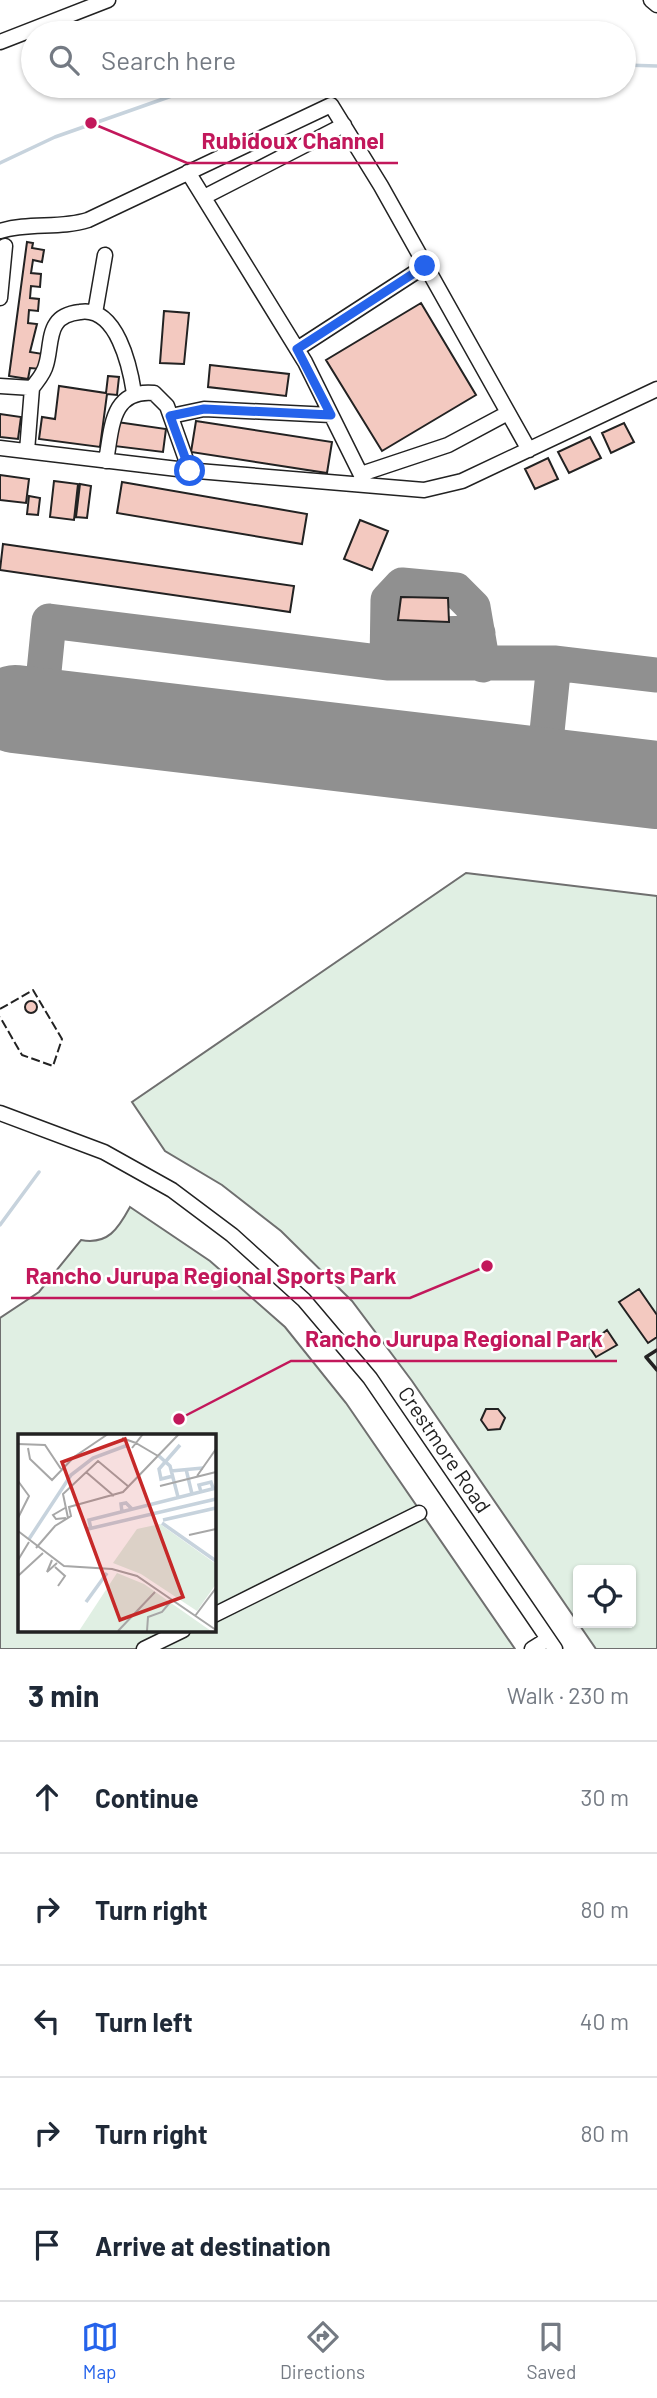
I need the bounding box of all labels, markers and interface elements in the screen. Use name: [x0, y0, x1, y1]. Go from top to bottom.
search box: [21, 21, 636, 98]
icon: search: [45, 41, 83, 79]
text: Search here: [101, 44, 236, 75]
callout: Rubidoux Channel: [187, 119, 398, 163]
text: Rubidoux Channel: [202, 126, 384, 154]
route end: [409, 250, 440, 281]
route start: [174, 455, 205, 486]
callout: Rancho Jurupa Regional Sports Park: [11, 1254, 410, 1298]
text: Rancho Jurupa Regional Sports Park: [25, 1261, 397, 1289]
callout: Rancho Jurupa Regional Park: [291, 1317, 617, 1361]
text: Rancho Jurupa Regional Park: [305, 1324, 603, 1352]
street label: Crestmore Road: [394, 1381, 497, 1517]
inset map: [18, 1434, 215, 1632]
map controls: [573, 1565, 636, 1628]
button: locate: [573, 1565, 636, 1628]
text: 3 min: [28, 1677, 99, 1713]
text: Walk · 230 m: [507, 1681, 629, 1709]
icon: ahead: [28, 1778, 66, 1816]
text: Continue: [95, 1782, 199, 1813]
text: 30 m: [581, 1783, 629, 1811]
icon: right: [28, 1890, 66, 1928]
text: Turn right: [95, 1894, 208, 1925]
text: 80 m: [580, 1895, 629, 1923]
icon: left: [28, 2002, 66, 2040]
text: Turn left: [95, 2006, 193, 2037]
text: 40 m: [580, 2007, 629, 2035]
icon: right: [28, 2114, 66, 2152]
text: Turn right: [95, 2118, 208, 2149]
text: 80 m: [580, 2119, 629, 2147]
icon: arrive: [28, 2226, 66, 2264]
text: Arrive at destination: [95, 2230, 331, 2261]
tab: Map: [81, 2318, 119, 2383]
tab: Directions: [280, 2318, 365, 2383]
tab: Saved: [526, 2318, 576, 2383]

